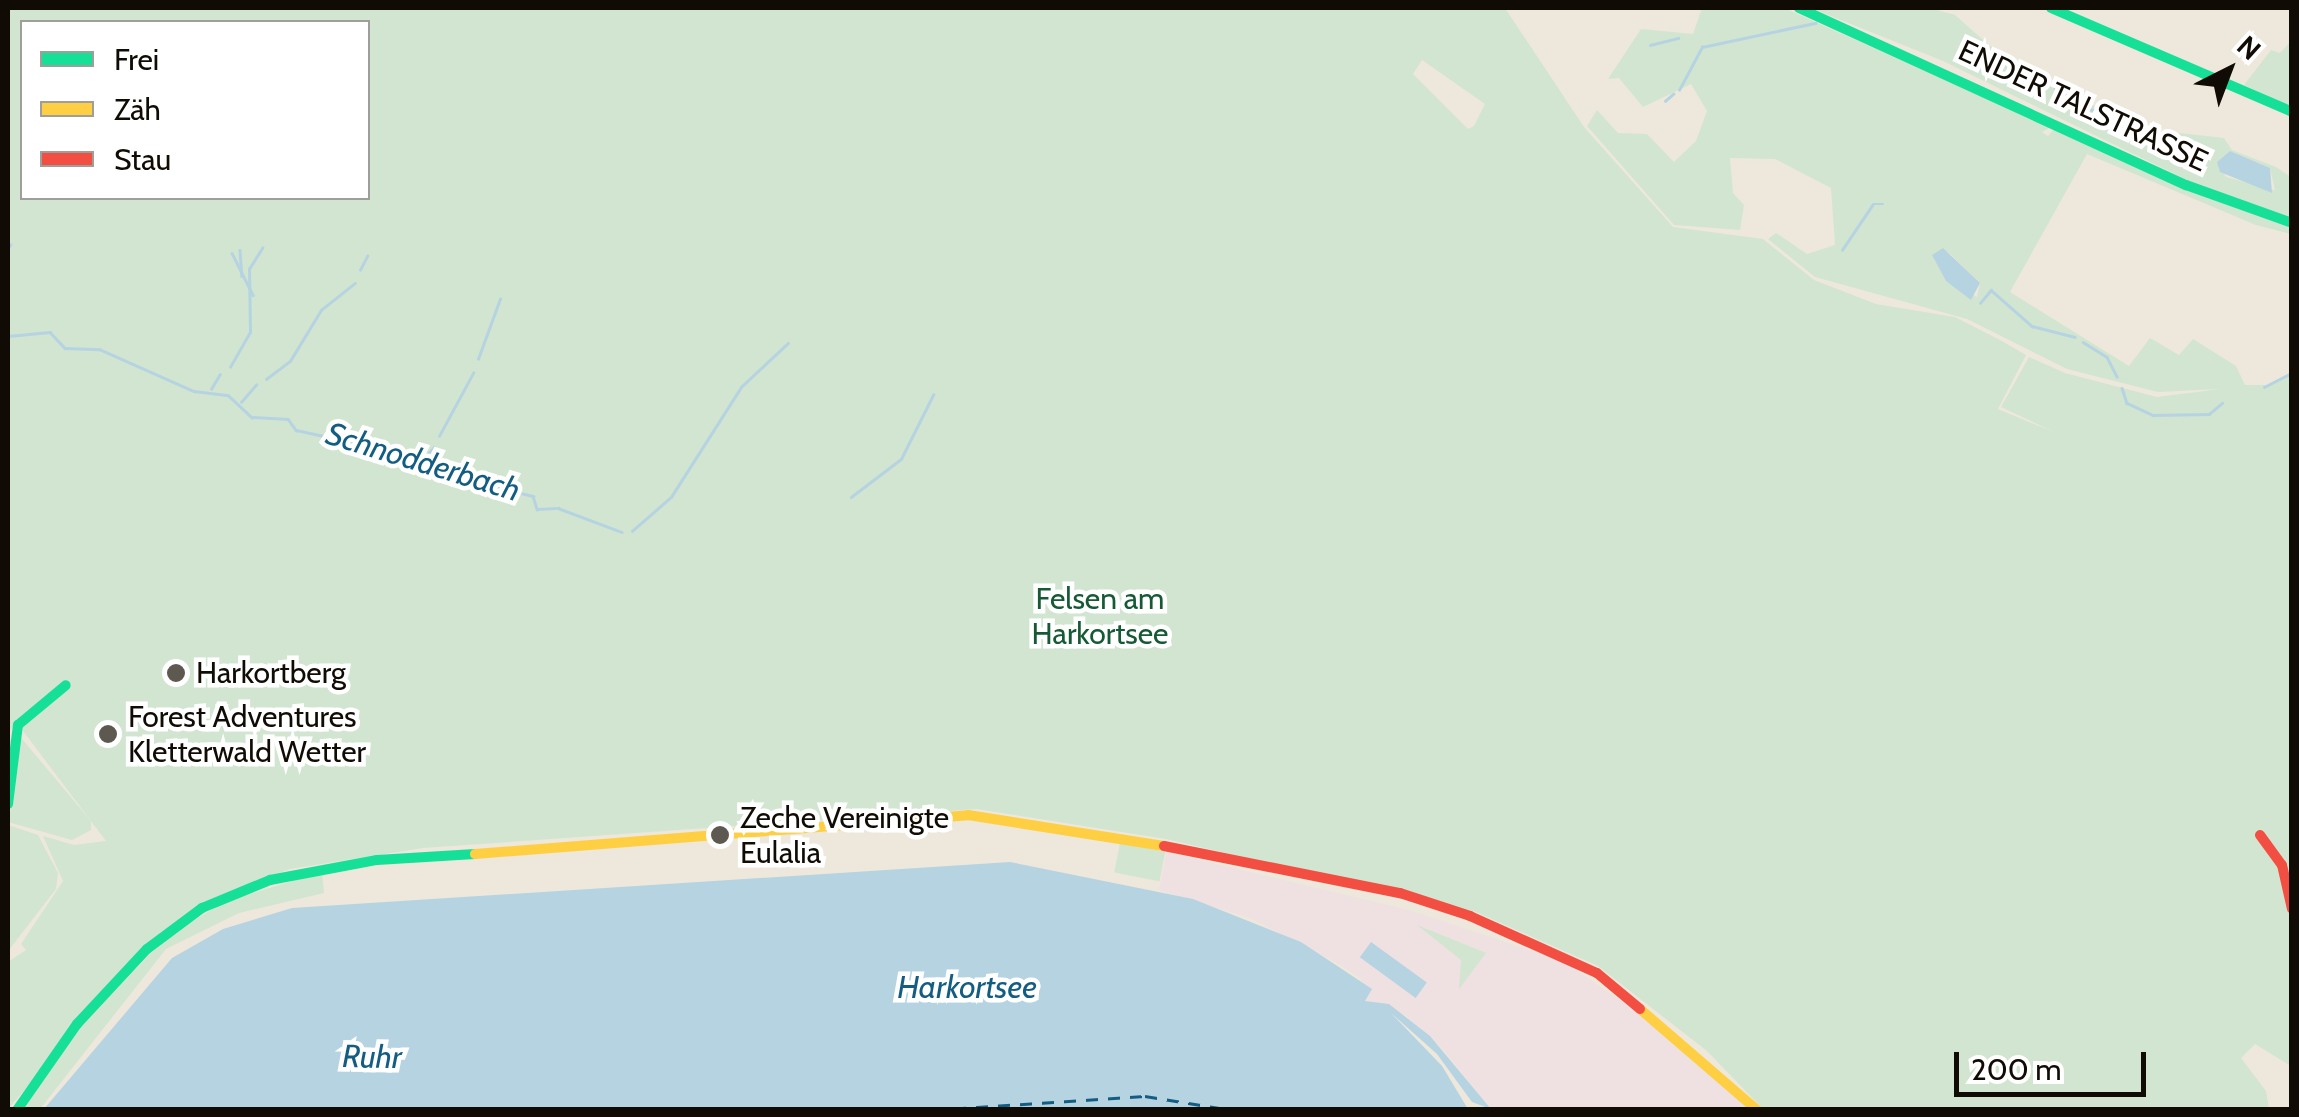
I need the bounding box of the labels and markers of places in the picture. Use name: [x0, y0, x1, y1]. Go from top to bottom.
place label: Harkortberg: [196, 655, 346, 691]
marker: Harkortberg: [165, 662, 187, 684]
place label: Forest Adventures Kletterwald Wetter: [128, 699, 366, 770]
marker: Forest Adventures Kletterwald Wetter: [97, 723, 119, 745]
place label: Zeche Vereinigte Eulalia: [740, 800, 949, 870]
marker: Zeche Vereinigte Eulalia: [709, 824, 731, 846]

